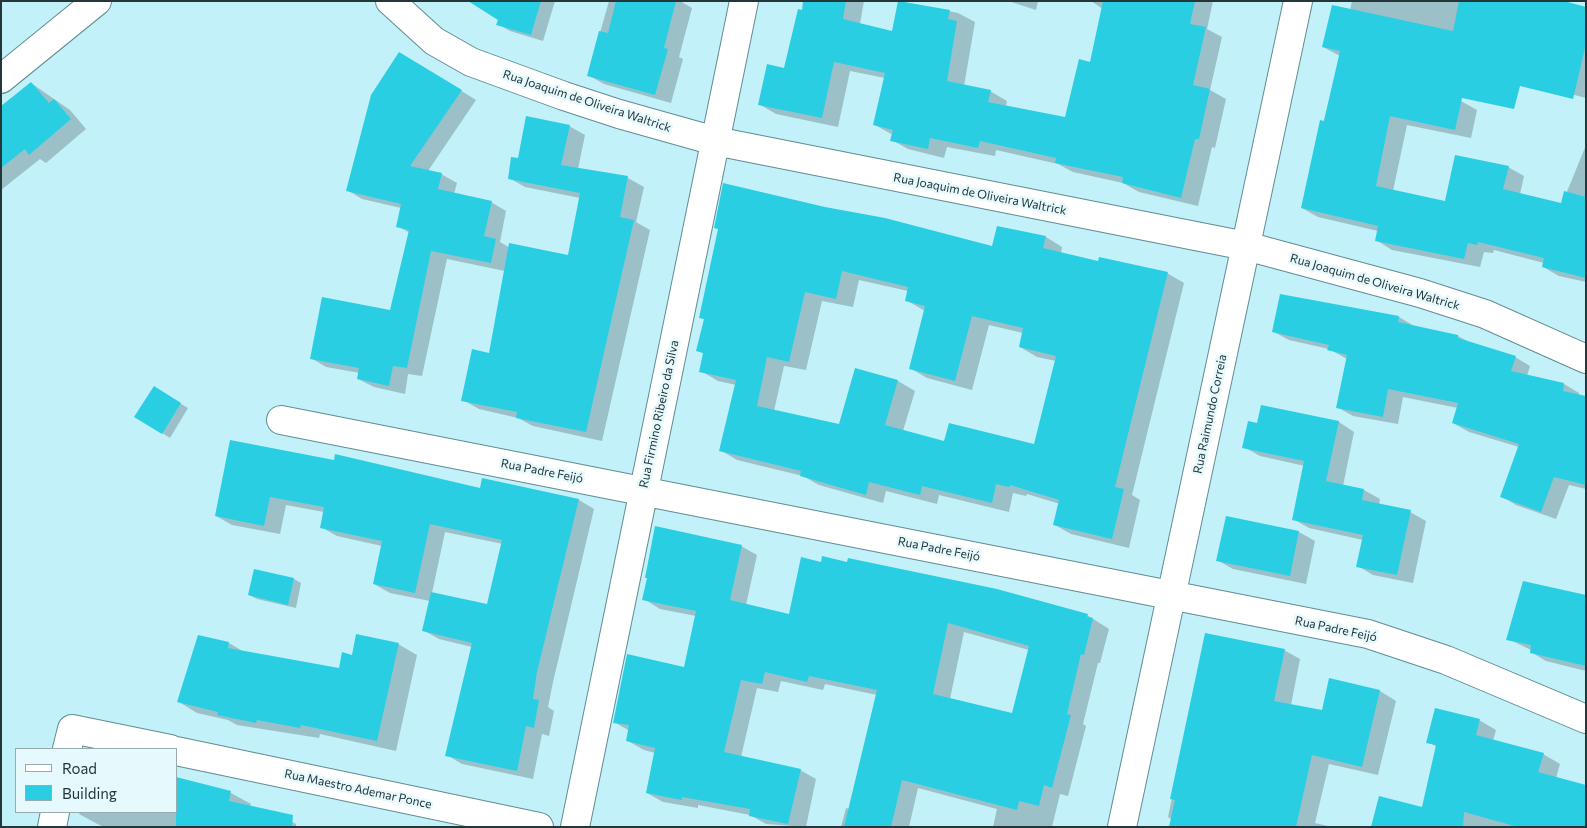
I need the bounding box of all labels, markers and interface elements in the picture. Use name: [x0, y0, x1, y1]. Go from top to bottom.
street label: Rua Joaquim de Oliveira Waltrick: [501, 67, 673, 135]
street label: Rua Joaquim de Oliveira Waltrick: [892, 170, 1068, 218]
street label: Rua Joaquim de Oliveira Waltrick: [1288, 251, 1462, 313]
street label: Rua Firmino Ribeiro da Silva: [636, 339, 682, 489]
street label: Rua Raimundo Correia: [1190, 353, 1230, 475]
street label: Rua Padre Feijó: [500, 456, 584, 486]
street label: Rua Padre Feijó: [897, 534, 981, 564]
street label: Rua Padre Feijó: [1294, 613, 1378, 645]
legend: [15, 748, 178, 813]
text: Road: [62, 759, 97, 777]
street label: Rua Maestro Ademar Ponce: [283, 766, 433, 812]
text: Building: [62, 784, 117, 802]

